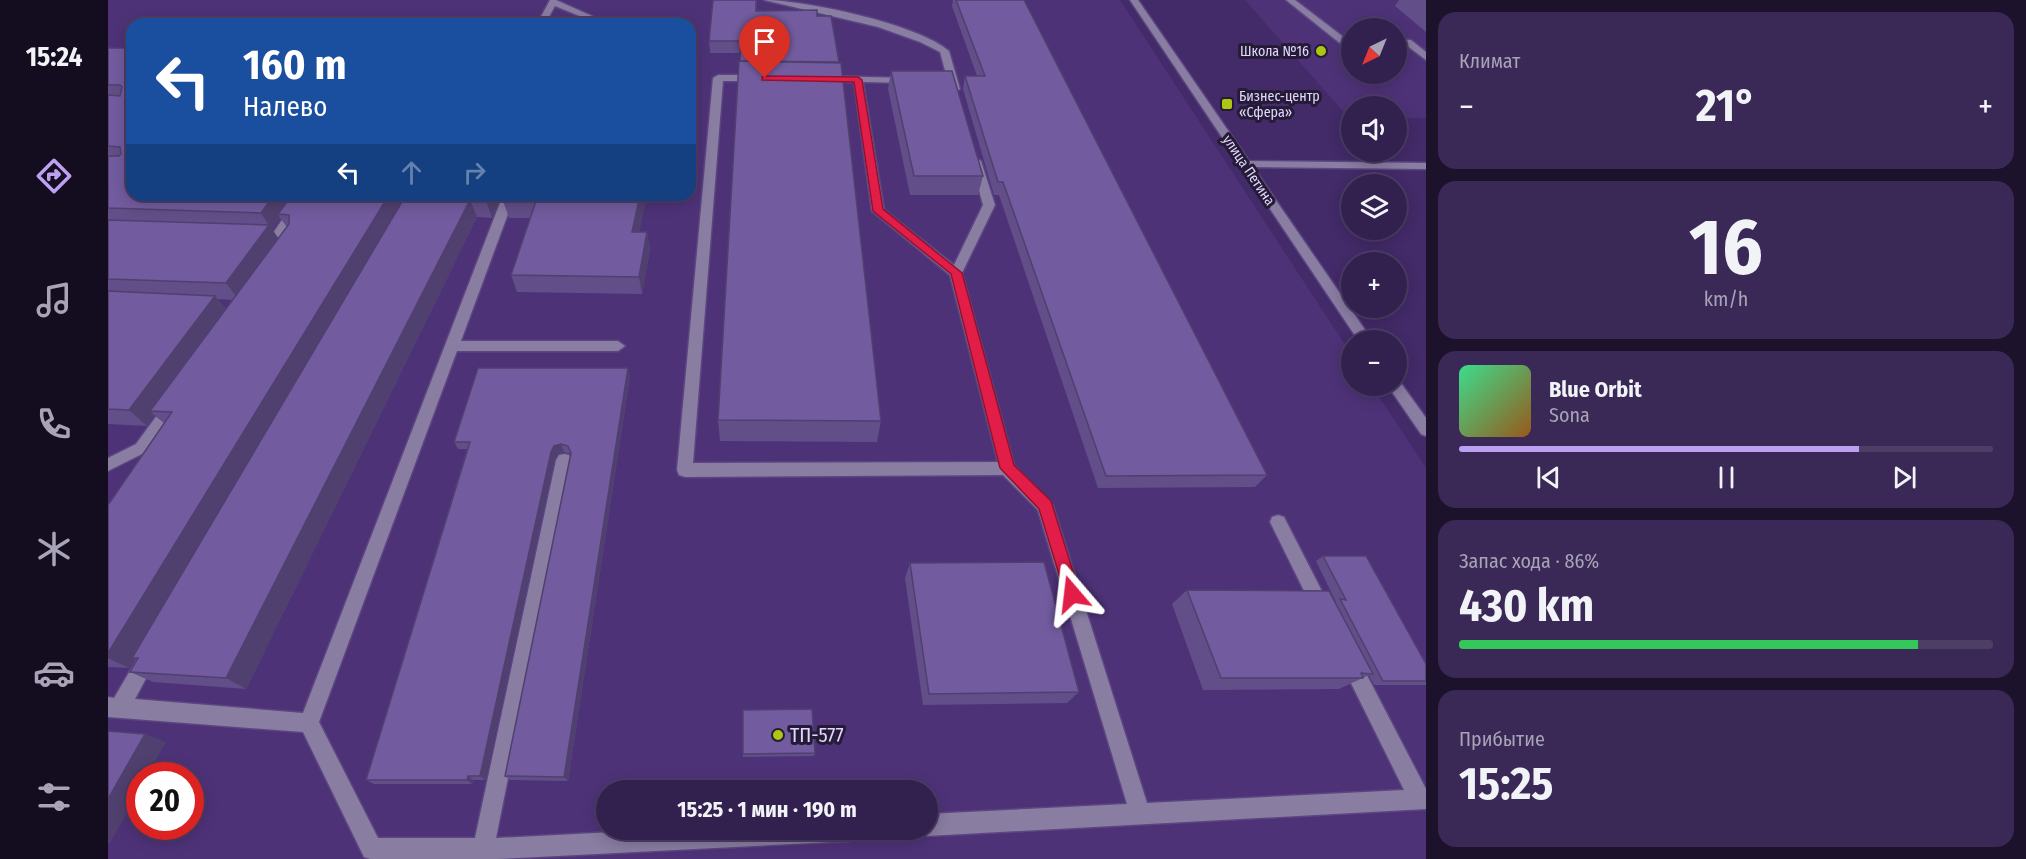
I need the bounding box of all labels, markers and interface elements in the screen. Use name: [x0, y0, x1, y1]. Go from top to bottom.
pin: [739, 16, 790, 78]
north arrow: [1341, 18, 1407, 84]
map controls: [1341, 18, 1407, 396]
icon: arrive: [748, 25, 781, 58]
text: 160 m: [243, 40, 346, 90]
text: 15:24: [26, 41, 82, 73]
icon: left: [144, 42, 222, 120]
place label: Школа №16: [1240, 43, 1309, 60]
marker: Школа №16: [1314, 44, 1328, 58]
text: Климат: [1459, 49, 1520, 73]
text: 21°: [1696, 79, 1756, 133]
text: −: [1459, 87, 1474, 127]
text: +: [1978, 87, 1993, 127]
place label: Бизнес-центр «Сфера»: [1239, 88, 1320, 121]
text: Налево: [243, 91, 327, 123]
button: sound: [1341, 96, 1407, 162]
marker: Бизнес-центр «Сфера»: [1220, 97, 1234, 111]
street label: улица Петина: [1219, 132, 1278, 209]
icon: directions: [33, 155, 75, 197]
icon: left: [332, 156, 365, 189]
icon: ahead: [395, 156, 428, 189]
icon: right: [458, 156, 491, 189]
button: layers: [1341, 174, 1407, 240]
text: 16: [1689, 201, 1763, 295]
button: +: [1341, 252, 1407, 318]
icon: music: [33, 279, 75, 321]
text: km/h: [1704, 287, 1748, 311]
button: −: [1341, 330, 1407, 396]
text: Blue Orbit: [1549, 376, 1642, 403]
icon: phone: [33, 403, 75, 445]
text: Sona: [1549, 403, 1590, 427]
icon: previous: [1532, 461, 1565, 494]
icon: pause: [1710, 461, 1743, 494]
icon: next: [1888, 461, 1921, 494]
icon: climate: [33, 528, 75, 570]
text: Запас хода · 86%: [1459, 549, 1599, 573]
position arrow: [1040, 562, 1104, 626]
text: 430 km: [1459, 579, 1594, 633]
icon: car: [33, 652, 75, 694]
place label: ТП-577: [790, 723, 844, 747]
text: Прибытие: [1459, 727, 1545, 751]
marker: ТП-577: [771, 728, 785, 742]
text: 15:25: [1459, 757, 1553, 811]
speed limit sign: 20: [126, 762, 204, 840]
icon: filters: [33, 776, 75, 818]
text: 15:25 · 1 мин · 190 m: [677, 796, 857, 823]

